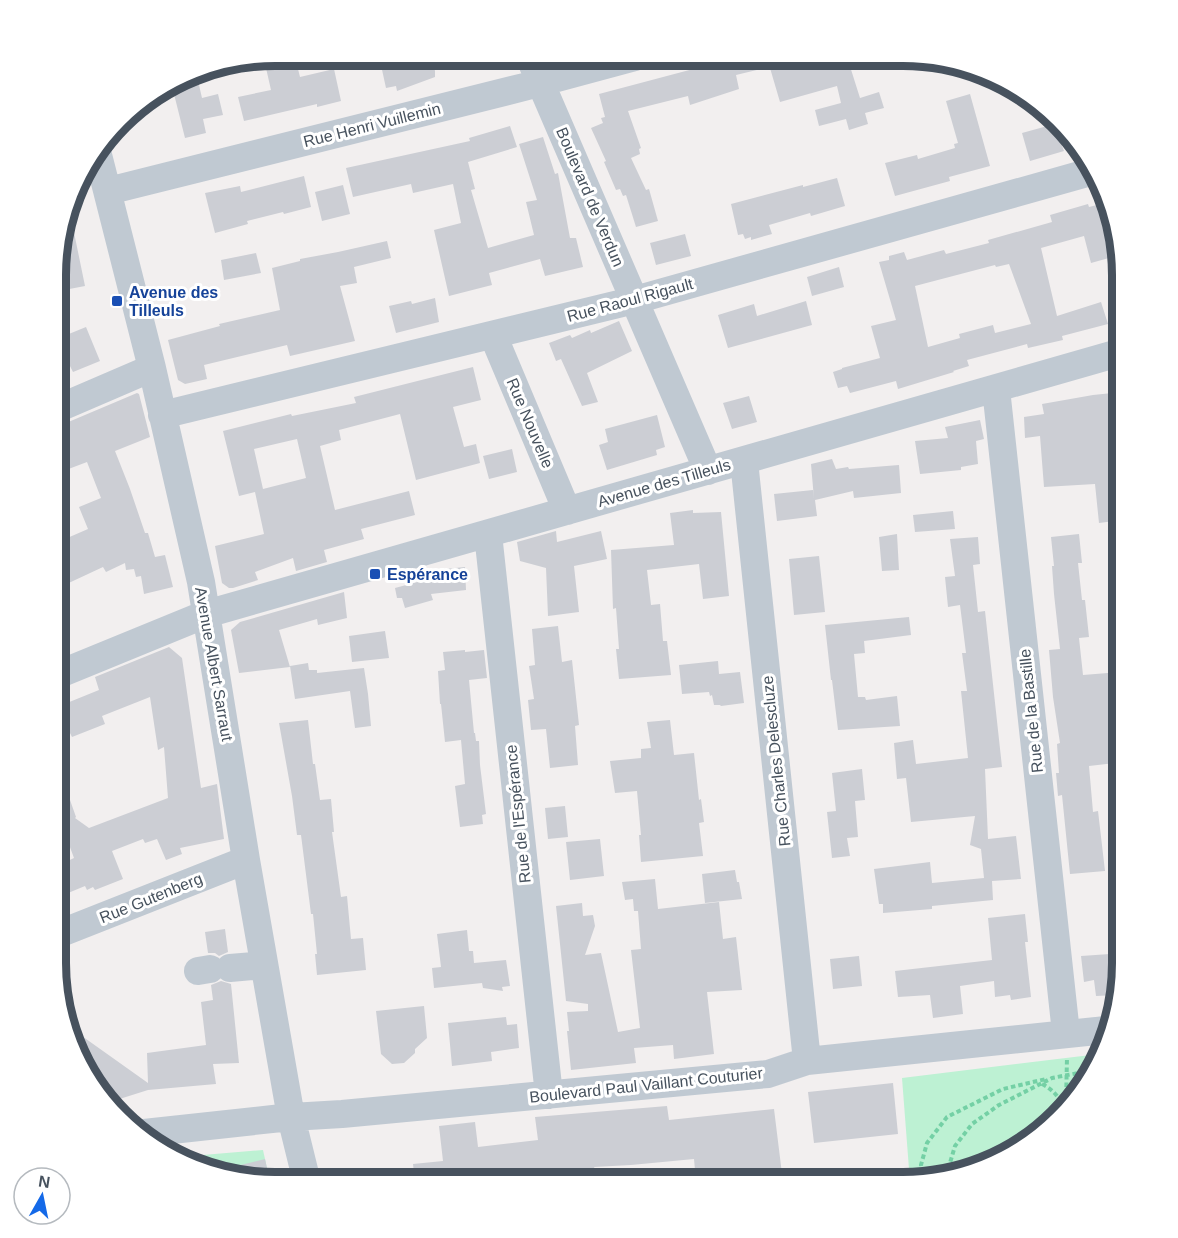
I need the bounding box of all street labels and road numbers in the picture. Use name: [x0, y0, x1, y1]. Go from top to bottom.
street label: Rue Henri Vuillemin: [302, 100, 442, 150]
street label: Boulevard de Verdun: [553, 125, 627, 269]
street label: Rue Raoul Rigault: [565, 275, 695, 325]
street label: Rue Nouvelle: [503, 375, 557, 471]
street label: Avenue des Tilleuls: [596, 456, 732, 510]
street label: Avenue Albert Sarraut: [192, 586, 236, 743]
street label: Rue de la Bastille: [1016, 648, 1046, 774]
street label: Rue Charles Delescluze: [759, 675, 793, 847]
street label: Rue de l'Espérance: [502, 744, 534, 884]
street label: Rue Gutenberg: [97, 870, 205, 926]
street label: Boulevard Paul Vaillant Couturier: [529, 1064, 764, 1106]

